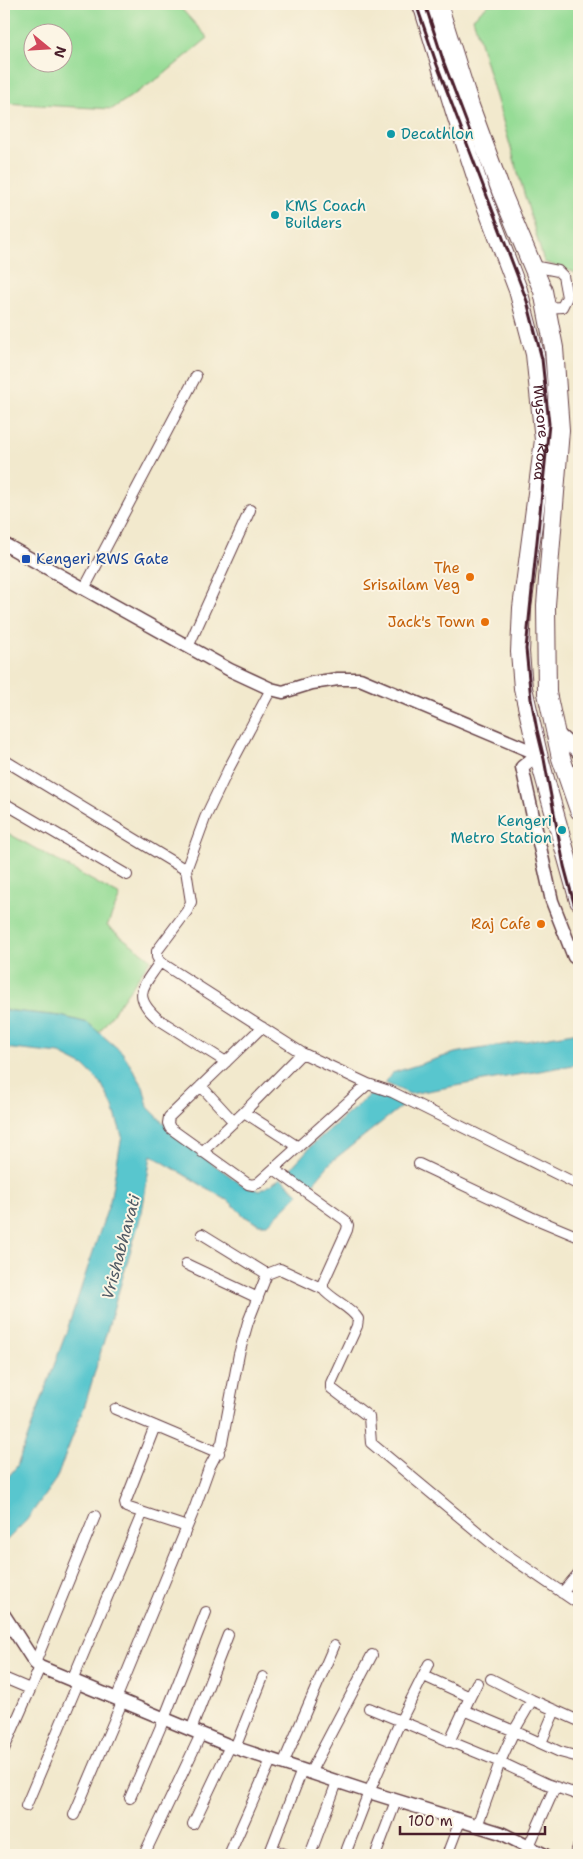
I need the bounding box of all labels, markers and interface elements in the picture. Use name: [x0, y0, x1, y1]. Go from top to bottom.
north arrow: [22, 22, 72, 72]
text: N: [50, 44, 71, 60]
place label: Decathlon: [401, 124, 474, 144]
marker: Decathlon: [385, 128, 397, 140]
place label: KMS Coach Builders: [285, 196, 366, 233]
marker: KMS Coach Builders: [269, 209, 281, 221]
street label: Mysore Road: [528, 384, 554, 482]
place label: Kengeri RWS Gate: [36, 549, 169, 569]
marker: Kengeri RWS Gate: [20, 553, 32, 565]
place label: The Srisailam Veg: [363, 558, 460, 595]
marker: The Srisailam Veg: [464, 571, 476, 583]
place label: Jack's Town: [388, 612, 475, 632]
marker: Jack's Town: [479, 616, 491, 628]
place label: Kengeri Metro Station: [450, 811, 552, 848]
marker: Kengeri Metro Station: [556, 824, 568, 836]
place label: Raj Cafe: [471, 914, 531, 934]
marker: Raj Cafe: [535, 918, 547, 930]
water label: Vrishabhavati: [97, 1192, 145, 1302]
scale bar: [400, 1804, 546, 1836]
text: 100 m: [408, 1811, 453, 1831]

